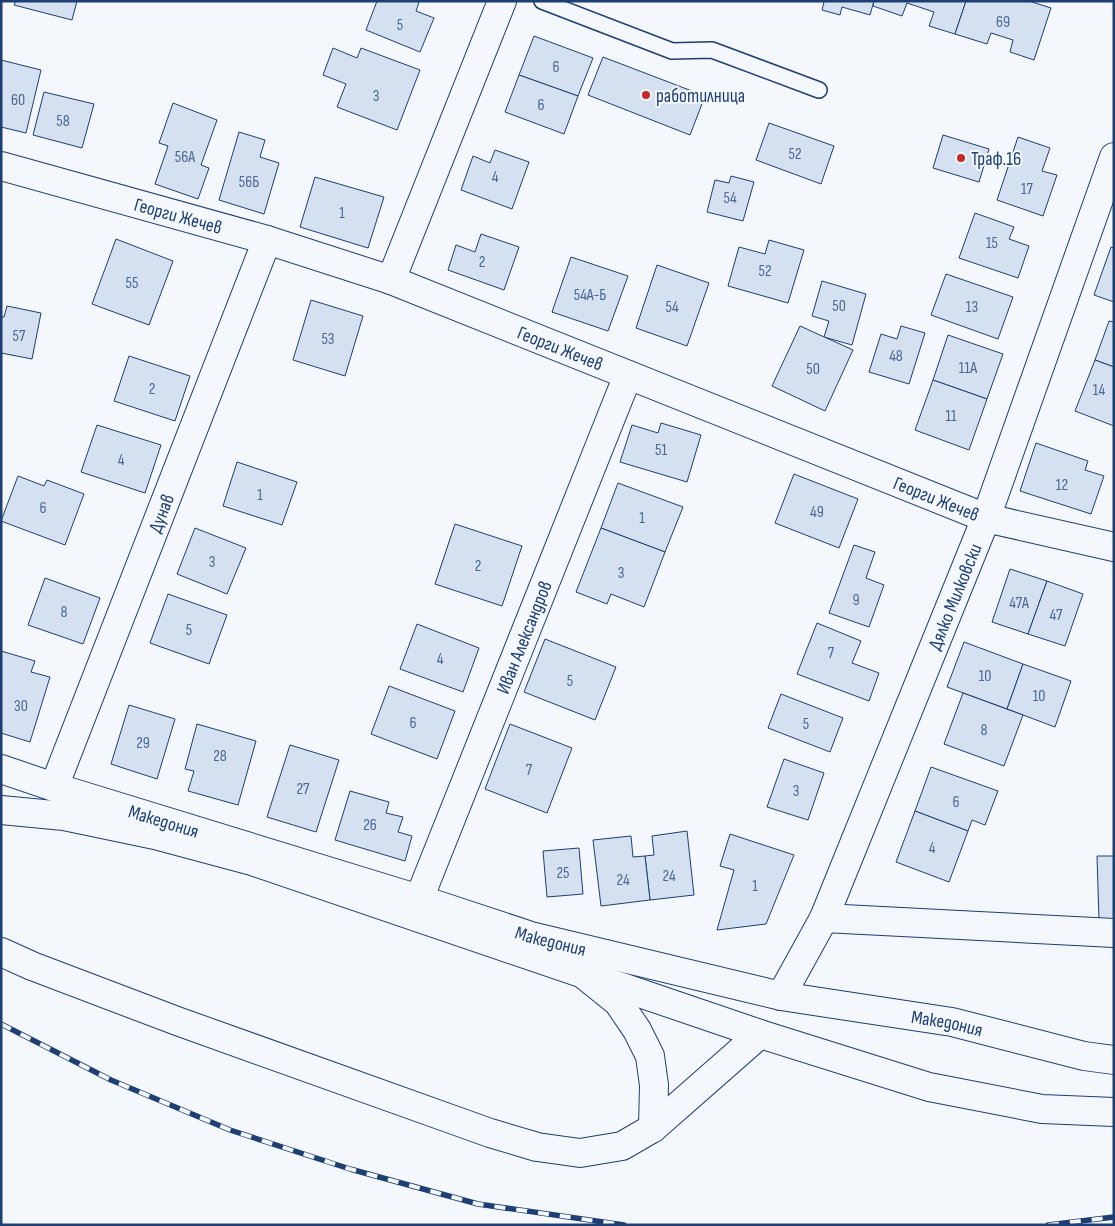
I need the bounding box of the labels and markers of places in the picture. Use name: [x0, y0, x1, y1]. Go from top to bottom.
place label: работилница: [656, 85, 745, 108]
marker: работилница: [640, 89, 652, 101]
place label: Траф.16: [971, 148, 1021, 171]
marker: Траф.16: [955, 152, 967, 164]

